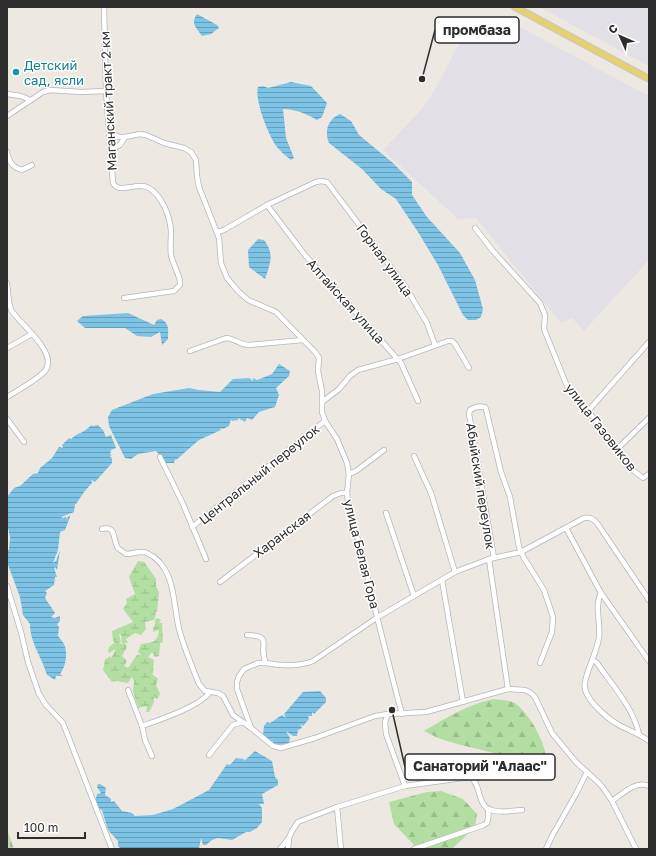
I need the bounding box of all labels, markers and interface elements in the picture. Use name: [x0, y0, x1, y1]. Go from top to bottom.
north arrow: [600, 16, 640, 56]
callout: промбаза: [435, 17, 519, 43]
text: промбаза: [443, 21, 511, 38]
text: С: [605, 21, 620, 36]
street label: Маганский тракт 2 км: [96, 31, 120, 171]
place label: Детский сад, ясли: [24, 57, 84, 88]
marker: Детский сад, ясли: [11, 67, 21, 77]
street label: Горная улица: [353, 221, 417, 299]
street label: Алтайская улица: [304, 255, 388, 347]
street label: улица Газовиков: [562, 380, 640, 474]
street label: Центральный переулок: [195, 420, 323, 528]
street label: Абыйский переулок: [463, 422, 499, 551]
street label: улица Белая Гора: [341, 498, 383, 610]
street label: Харанская: [250, 507, 314, 561]
callout: Санаторий "Алаас": [405, 754, 555, 780]
text: Санаторий "Алаас": [413, 757, 547, 774]
scale bar: [18, 814, 85, 840]
text: 100 m: [24, 820, 58, 835]

